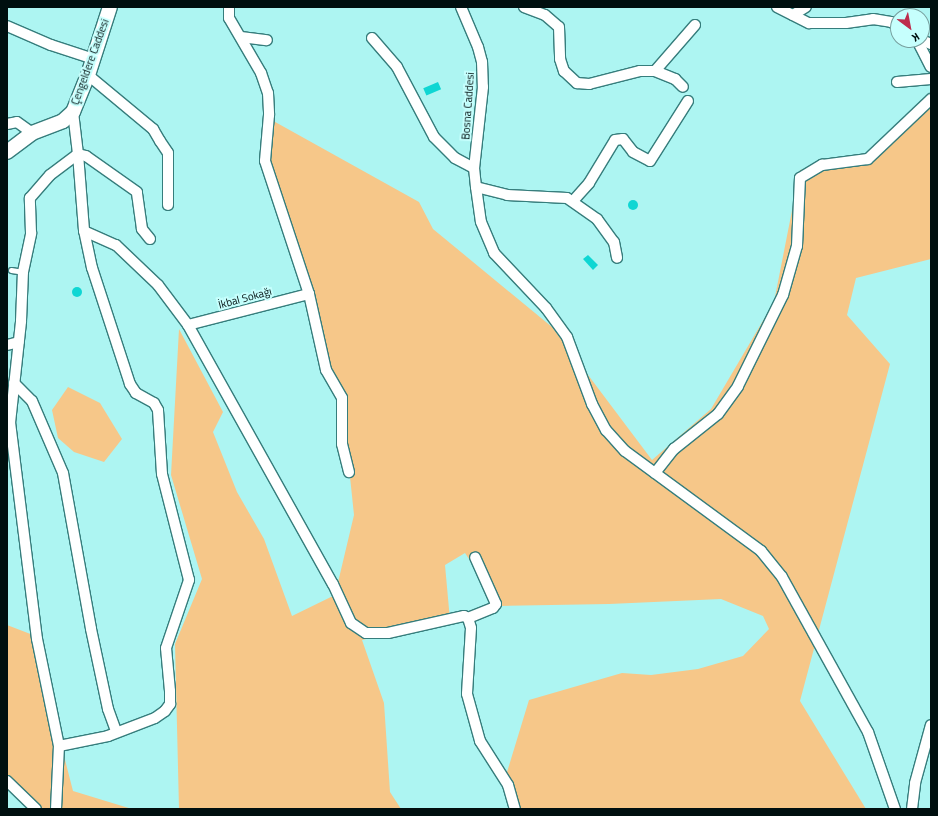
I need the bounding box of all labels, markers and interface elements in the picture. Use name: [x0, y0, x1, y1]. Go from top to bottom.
north arrow: [890, 8, 930, 48]
street label: Çengeldere Caddesi: [68, 17, 112, 107]
text: K: [909, 29, 923, 46]
street label: Bosna Caddesi: [459, 72, 477, 140]
street label: İkbal Sokağı: [217, 285, 273, 311]

